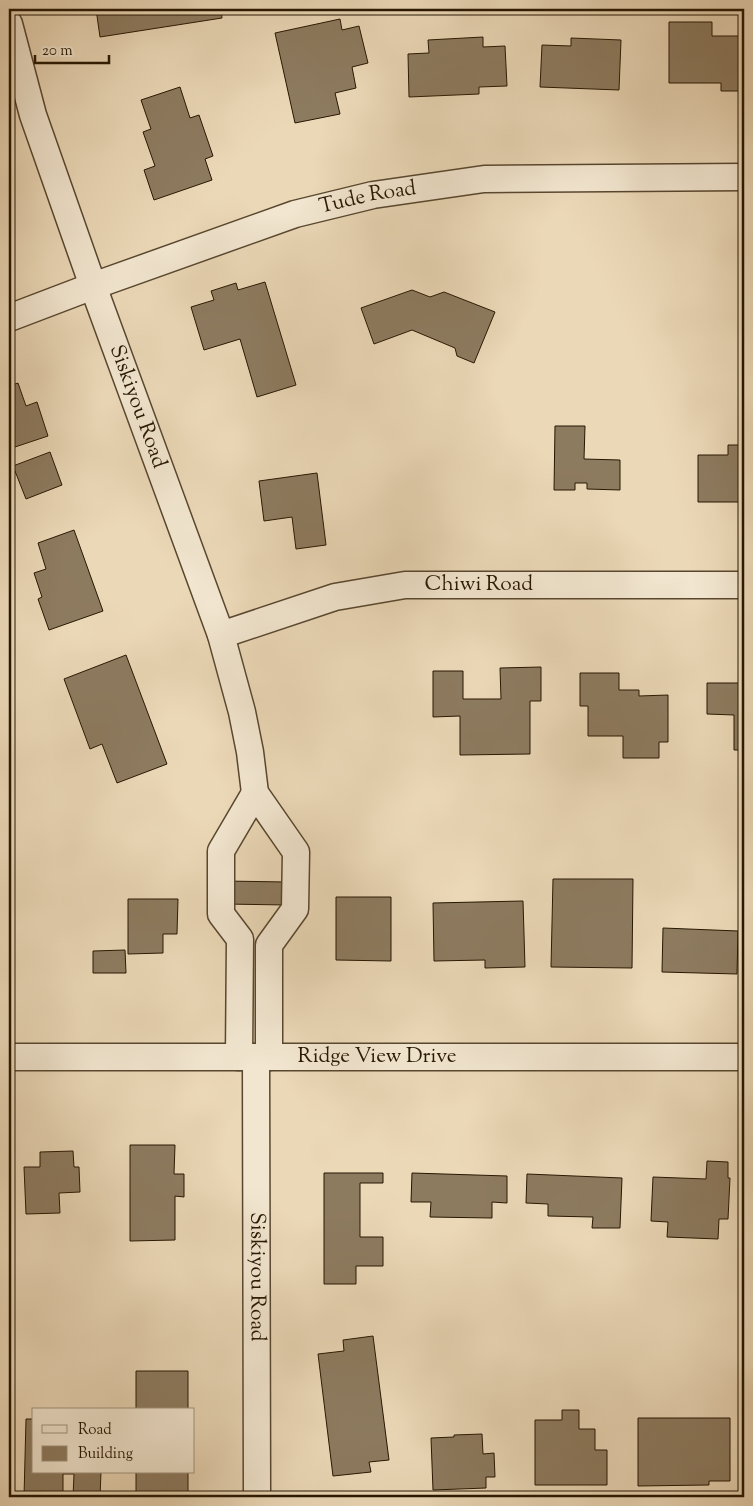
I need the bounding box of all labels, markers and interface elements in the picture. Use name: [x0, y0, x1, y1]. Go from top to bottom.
scale bar: [35, 32, 109, 64]
text: 20 m: [42, 41, 73, 62]
street label: Tude Road: [316, 174, 418, 223]
street label: Siskiyou Road: [101, 341, 174, 473]
street label: Chiwi Road: [425, 570, 533, 600]
street label: Ridge View Drive: [298, 1042, 456, 1072]
street label: Siskiyou Road: [241, 1212, 272, 1342]
legend: [32, 1408, 195, 1474]
text: Road: [78, 1420, 112, 1441]
text: Building: [78, 1444, 133, 1465]

